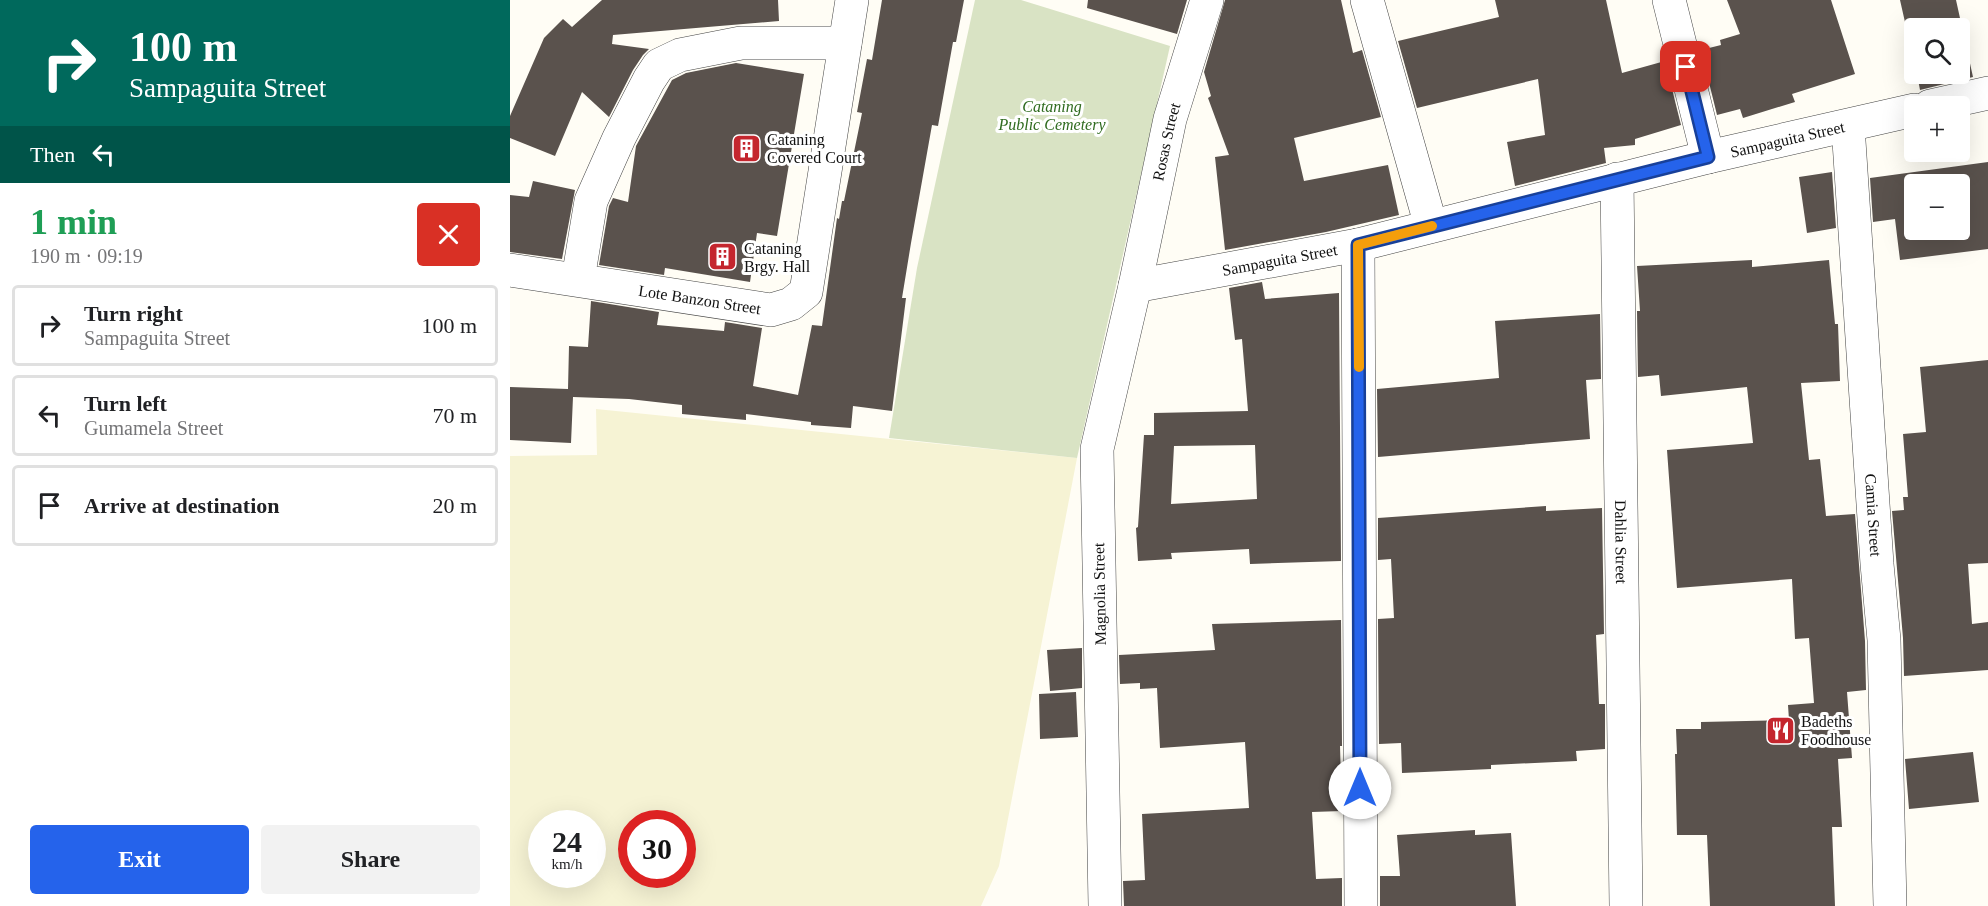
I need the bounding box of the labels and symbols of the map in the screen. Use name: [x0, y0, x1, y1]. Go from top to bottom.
pin: [1660, 41, 1711, 92]
park label: Cataning Public Cemetery: [997, 98, 1106, 134]
street label: Rosas Street: [1149, 100, 1184, 182]
street label: Sampaguita Street: [1729, 118, 1847, 161]
place label: Cataning Covered Court: [767, 131, 862, 166]
building icon: Cataning Covered Court: [730, 132, 762, 164]
place label: Cataning Brgy. Hall: [744, 240, 811, 276]
building icon: Cataning Brgy. Hall: [707, 241, 739, 273]
street label: Sampaguita Street: [1221, 241, 1339, 279]
street label: Lote Banzon Street: [637, 282, 763, 317]
street label: Camia Street: [1862, 473, 1885, 558]
street label: Dahlia Street: [1612, 500, 1630, 585]
street label: Magnolia Street: [1090, 542, 1110, 645]
place label: Badeths Foodhouse: [1801, 713, 1871, 748]
restaurant icon: Badeths Foodhouse: [1764, 714, 1796, 746]
position arrow: [1328, 756, 1392, 820]
speed limit sign: 30: [618, 810, 696, 888]

